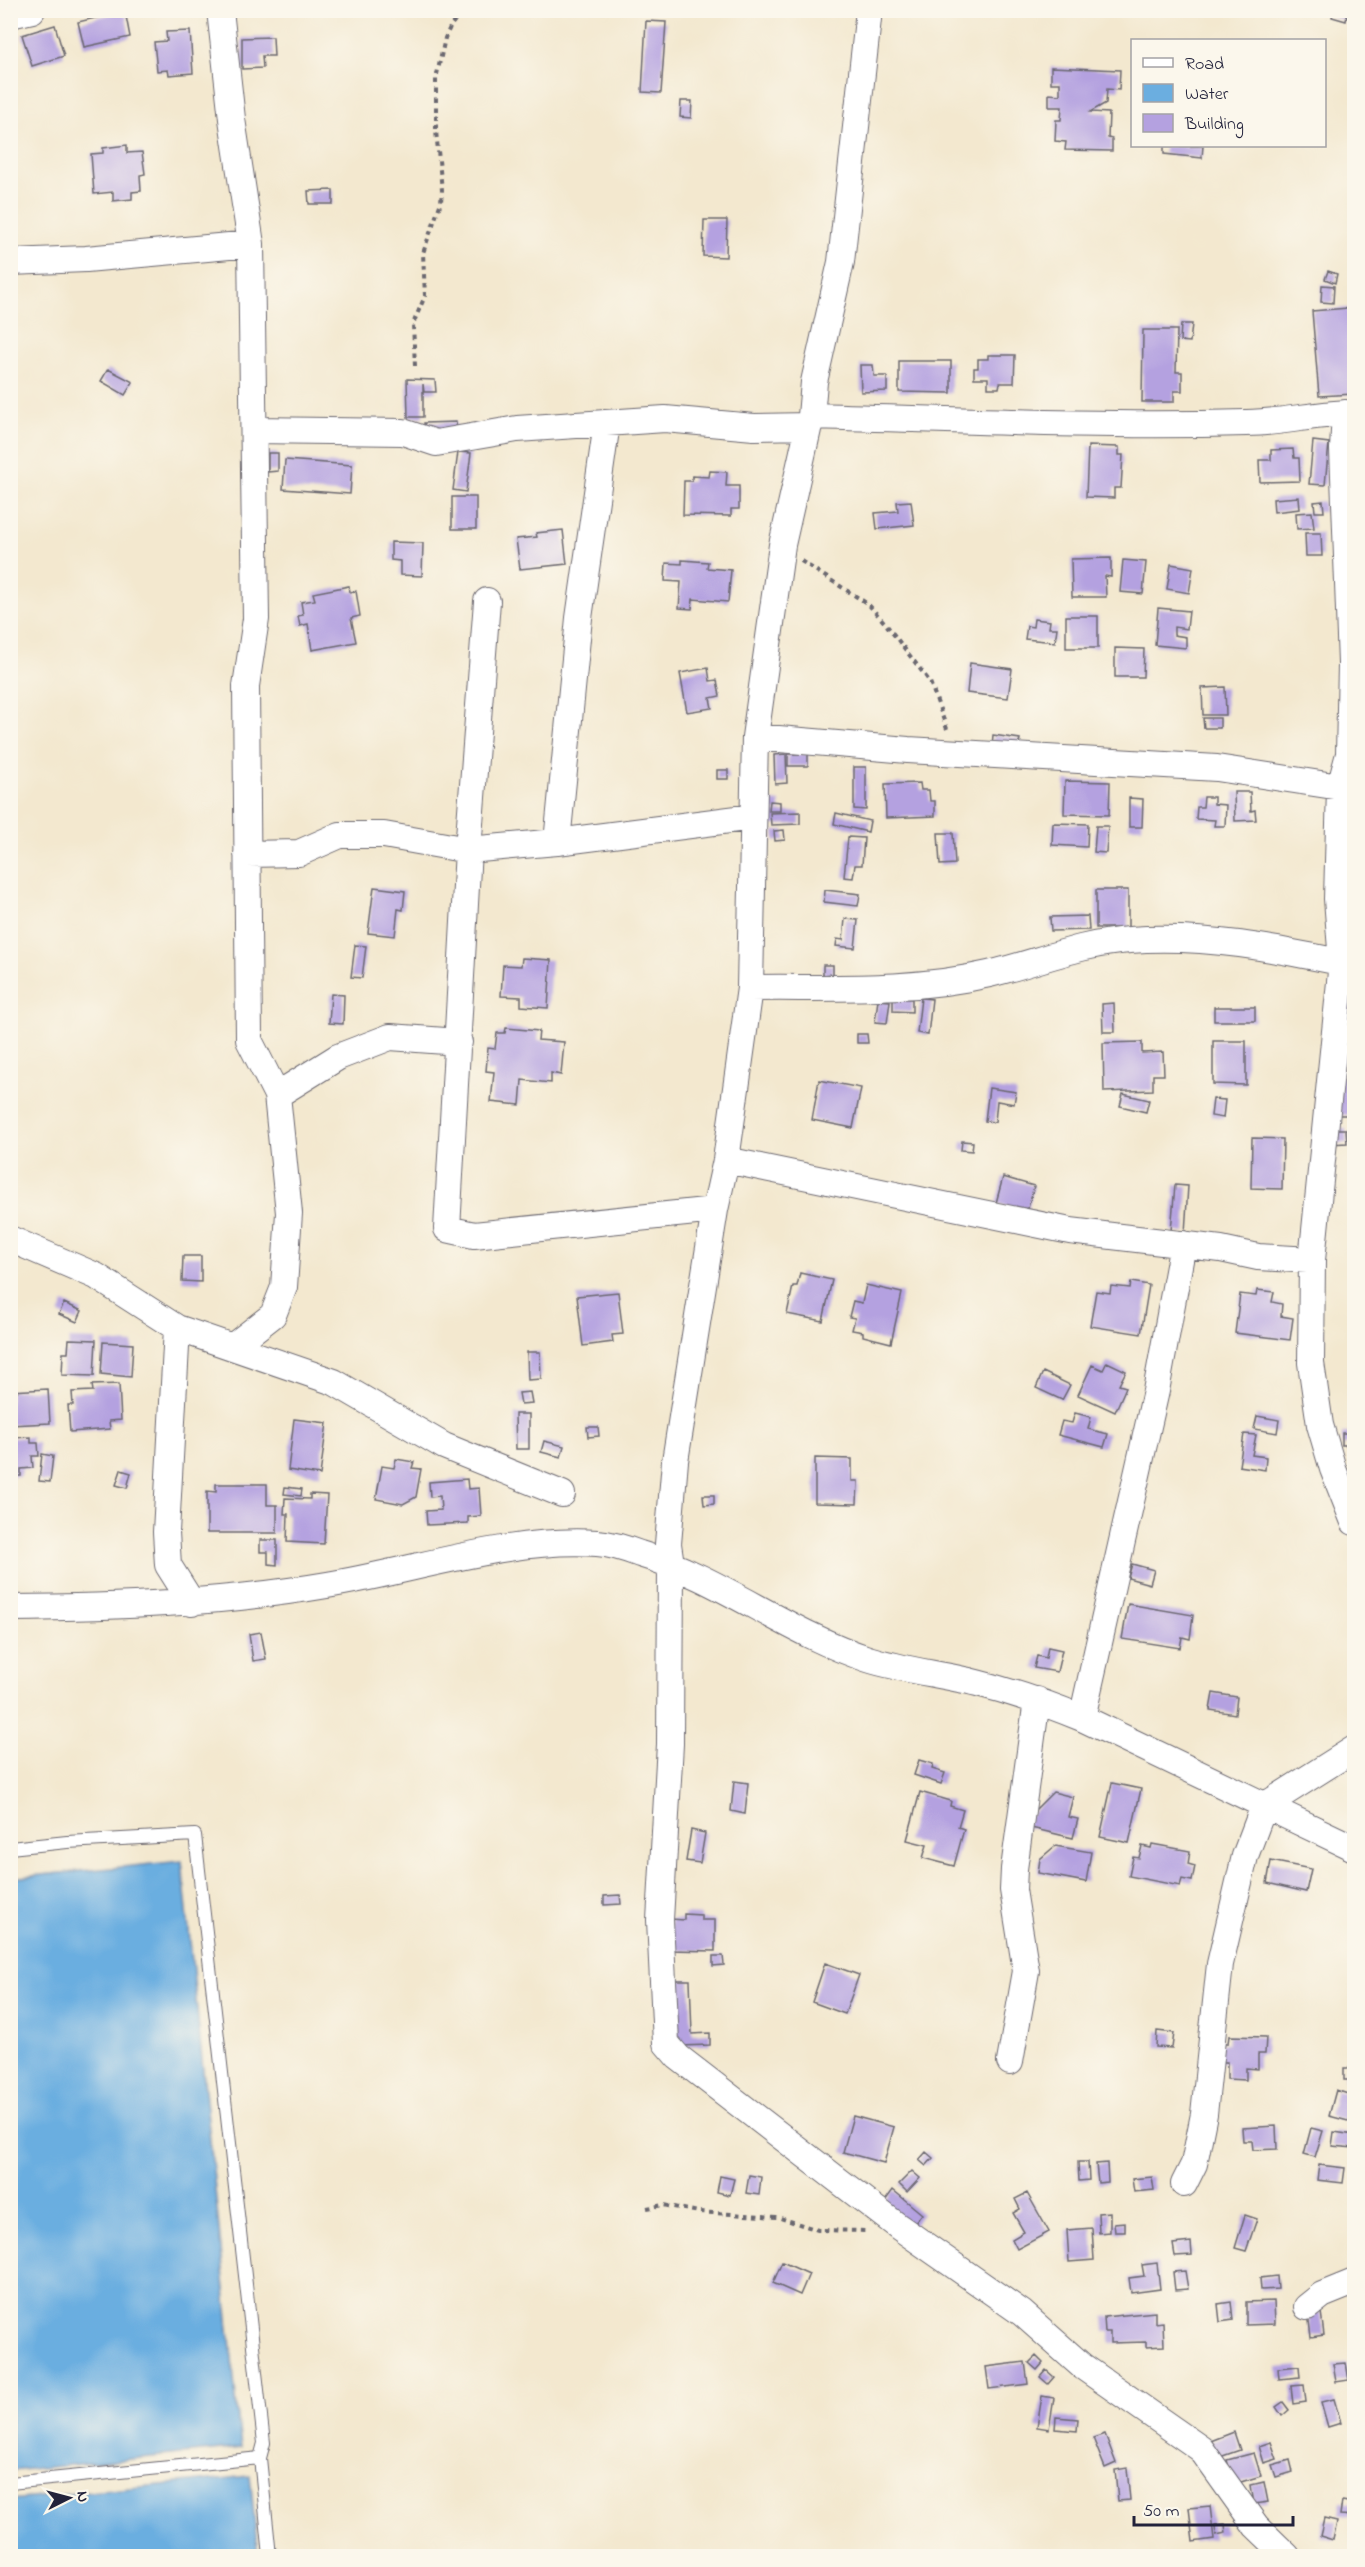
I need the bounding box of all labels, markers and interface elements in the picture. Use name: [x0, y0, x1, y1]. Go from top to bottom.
legend: [1131, 39, 1326, 147]
text: Road: [1185, 52, 1224, 78]
text: Water: [1185, 82, 1229, 108]
text: Building: [1184, 112, 1244, 139]
north arrow: [39, 2468, 99, 2528]
scale bar: [1134, 2489, 1293, 2527]
text: N: [69, 2490, 94, 2503]
text: 50 m: [1143, 2499, 1180, 2525]

